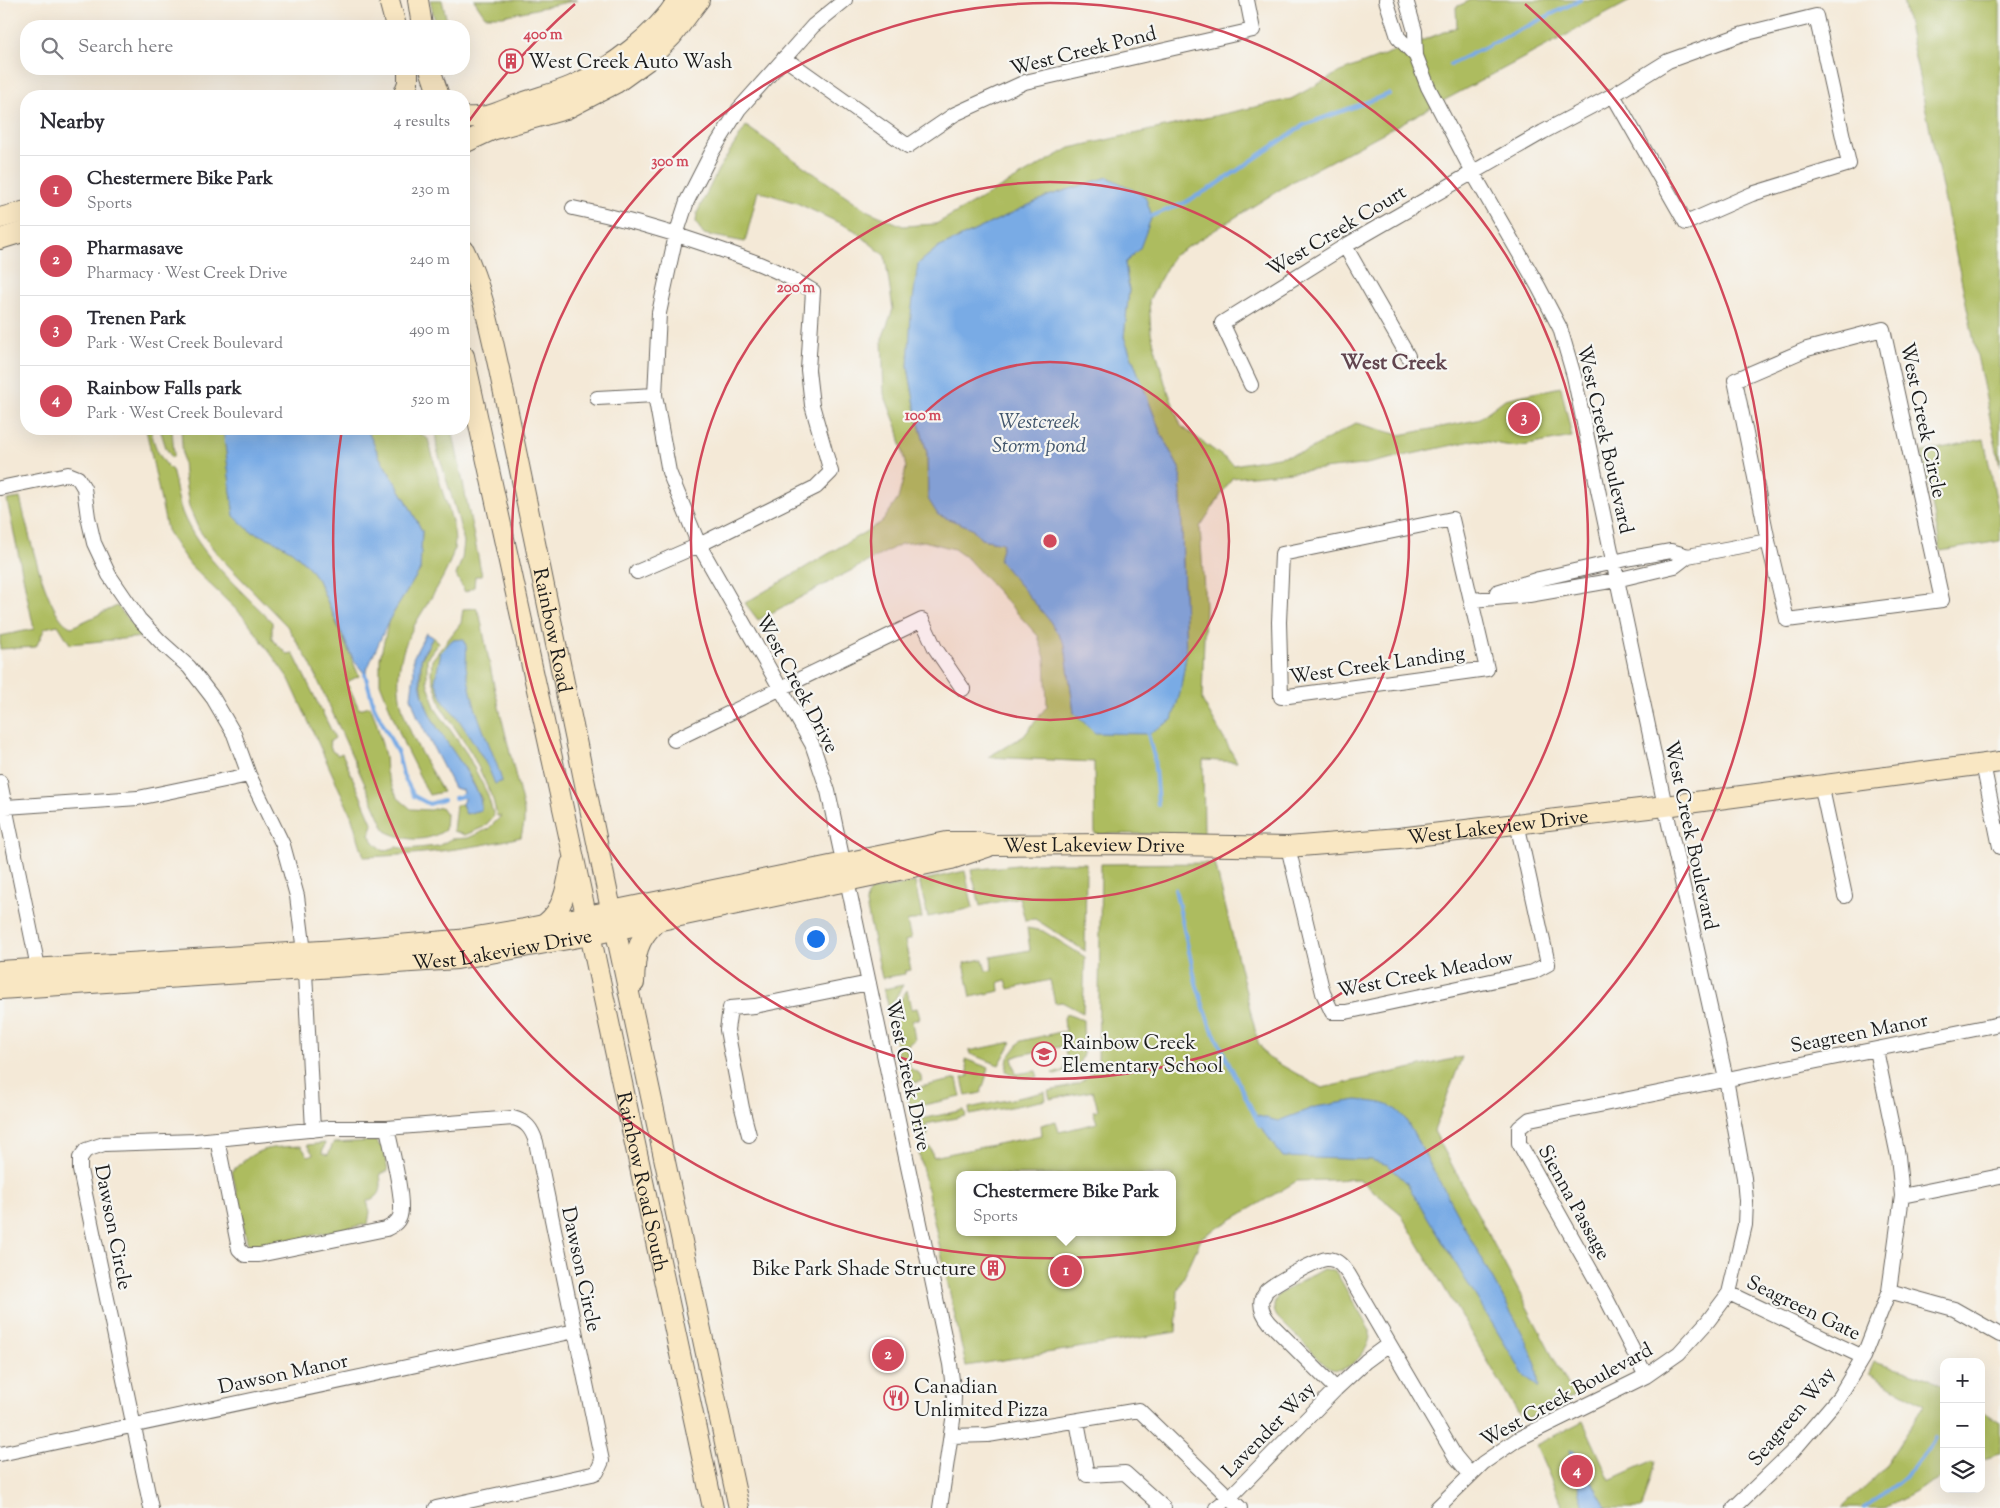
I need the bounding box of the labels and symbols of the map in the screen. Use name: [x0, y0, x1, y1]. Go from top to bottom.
street label: West Creek Pond: [1007, 20, 1160, 85]
text: 400 m: [523, 25, 563, 46]
building icon: West Creek Auto Wash: [498, 48, 524, 74]
place label: West Creek Auto Wash: [528, 49, 733, 78]
text: 300 m: [651, 152, 689, 173]
street label: West Creek Court: [1262, 179, 1413, 285]
text: 200 m: [777, 278, 816, 299]
street label: West Creek Circle: [1891, 340, 1952, 501]
street label: West Creek Boulevard: [1568, 342, 1639, 537]
district label: West Creek: [1341, 349, 1448, 379]
pin: 3: [1508, 399, 1540, 437]
text: 100 m: [905, 406, 942, 427]
water label: Westcreek Storm pond: [992, 408, 1087, 462]
centre of rings: [1041, 532, 1059, 550]
street label: Rainbow Road: [524, 566, 578, 695]
street label: West Creek Drive: [747, 610, 845, 759]
street label: West Creek Landing: [1288, 640, 1467, 693]
street label: West Creek Boulevard: [1655, 738, 1724, 933]
street label: West Lakeview Drive: [1406, 803, 1590, 854]
street label: West Lakeview Drive: [1003, 832, 1185, 862]
street label: West Lakeview Drive: [411, 923, 595, 979]
your location: [803, 926, 829, 952]
street label: West Creek Meadow: [1335, 944, 1516, 1007]
street label: West Creek Drive: [876, 997, 937, 1154]
street label: Seagreen Manor: [1788, 1007, 1931, 1062]
place label: Rainbow Creek Elementary School: [1062, 1030, 1224, 1082]
school or university icon: Rainbow Creek Elementary School: [1031, 1041, 1057, 1067]
street label: Rainbow Road South: [607, 1089, 674, 1275]
street label: Sienna Passage: [1529, 1140, 1616, 1266]
street label: Dawson Circle: [85, 1162, 138, 1293]
street label: Dawson Circle: [552, 1204, 607, 1335]
pin: 1: [1050, 1252, 1082, 1290]
building icon: Bike Park Shade Structure: [980, 1255, 1006, 1281]
place label: Bike Park Shade Structure: [752, 1256, 976, 1285]
street label: Seagreen Gate: [1741, 1269, 1865, 1349]
pin: 2: [872, 1336, 904, 1374]
street label: West Creek Boulevard: [1476, 1337, 1659, 1456]
street label: Dawson Manor: [216, 1347, 352, 1403]
street label: Seagreen Way: [1743, 1361, 1843, 1474]
place label: Canadian Unlimited Pizza: [914, 1374, 1048, 1426]
street label: Lavender Way: [1216, 1376, 1323, 1485]
restaurant icon: Canadian Unlimited Pizza: [883, 1385, 909, 1411]
pin: 4: [1561, 1452, 1593, 1490]

